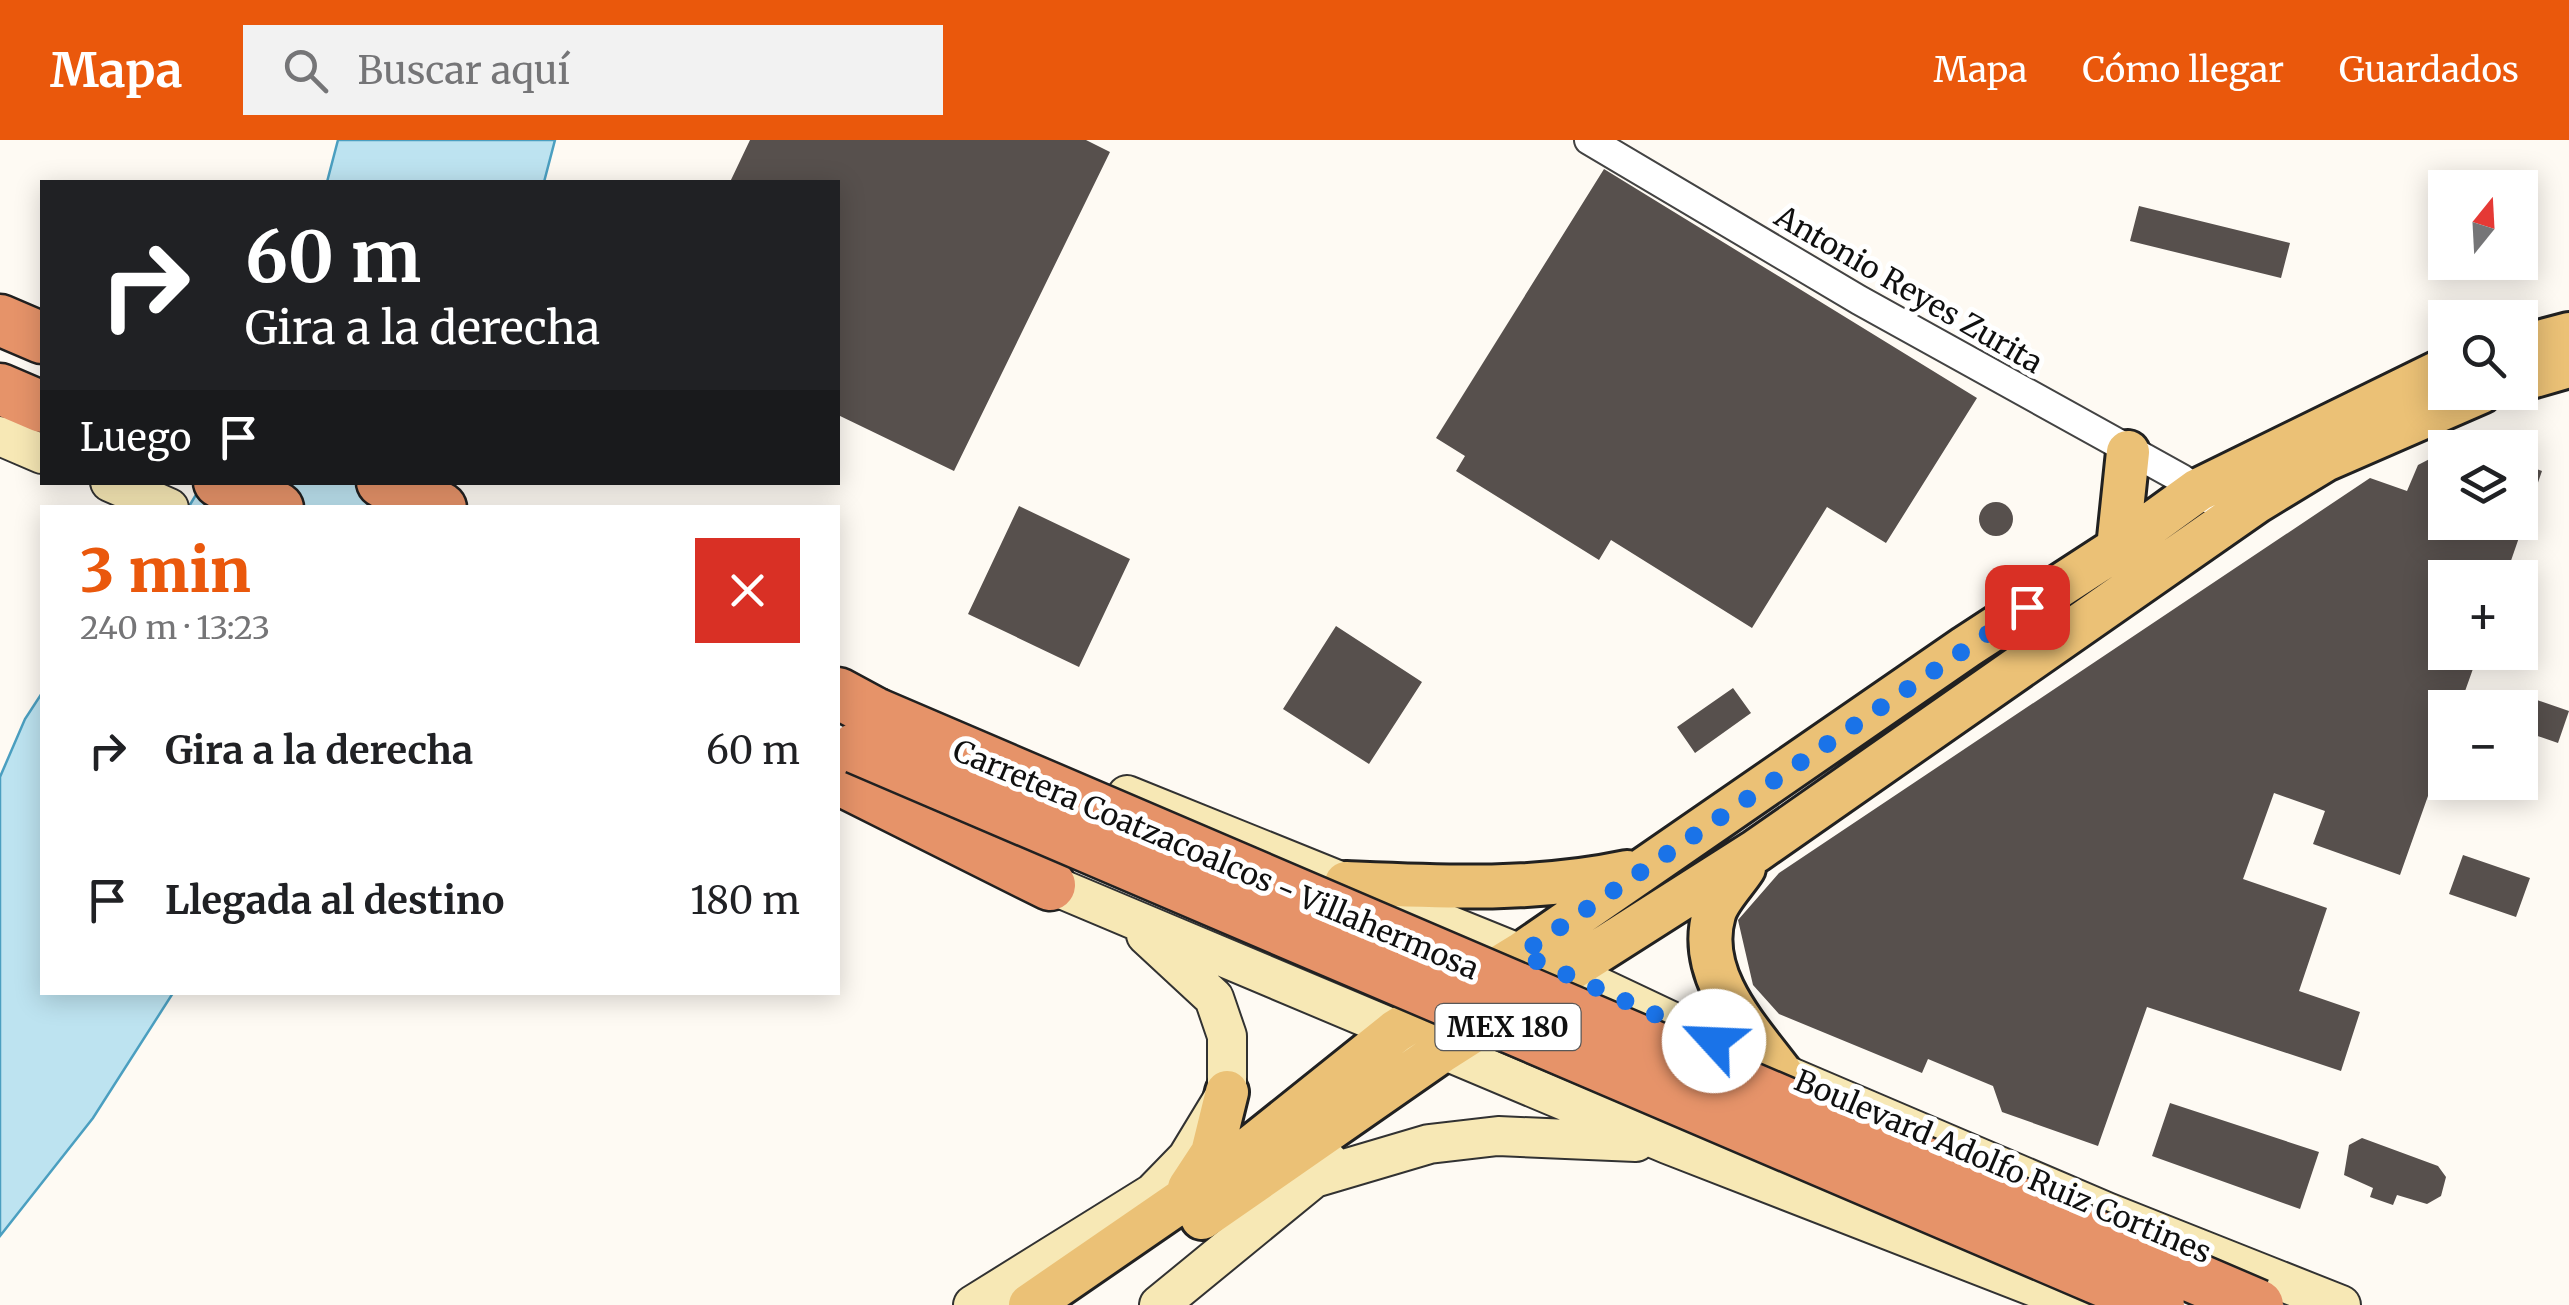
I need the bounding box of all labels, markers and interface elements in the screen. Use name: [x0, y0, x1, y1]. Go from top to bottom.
search box: [243, 25, 943, 115]
text: Mapa: [50, 40, 183, 100]
icon: search: [278, 43, 333, 98]
text: Buscar aquí: [358, 47, 570, 94]
text: Mapa: [1934, 48, 2027, 92]
text: Cómo llegar: [2082, 48, 2284, 92]
text: Guardados: [2339, 48, 2519, 92]
north arrow: [2428, 170, 2538, 280]
map controls: [2428, 170, 2538, 800]
street label: Antonio Reyes Zurita: [1768, 196, 2050, 381]
text: 60 m: [245, 213, 421, 301]
icon: right: [80, 220, 210, 350]
text: Gira a la derecha: [245, 300, 600, 356]
button: search: [2428, 300, 2538, 410]
icon: arrive: [211, 410, 266, 465]
text: Luego: [80, 414, 191, 461]
button: layers: [2428, 430, 2538, 540]
text: 3 min: [80, 533, 251, 608]
button: close: [695, 538, 800, 643]
button: +: [2428, 560, 2538, 670]
pin: [1985, 565, 2070, 650]
icon: arrive: [2000, 580, 2055, 635]
text: 240 m · 13:23: [80, 608, 270, 648]
button: −: [2428, 690, 2538, 800]
icon: right: [80, 723, 135, 778]
text: Gira a la derecha: [165, 727, 473, 774]
text: 60 m: [706, 727, 800, 774]
street label: Carretera Coatzacoalcos - Villahermosa: [947, 731, 1485, 987]
icon: arrive: [80, 873, 135, 928]
text: Llegada al destino: [165, 877, 504, 924]
text: 180 m: [690, 877, 800, 924]
position arrow: [1662, 989, 1766, 1093]
road number: MEX 180: [1436, 1004, 1580, 1050]
street label: Boulevard Adolfo Ruiz Cortines: [1789, 1061, 2217, 1271]

